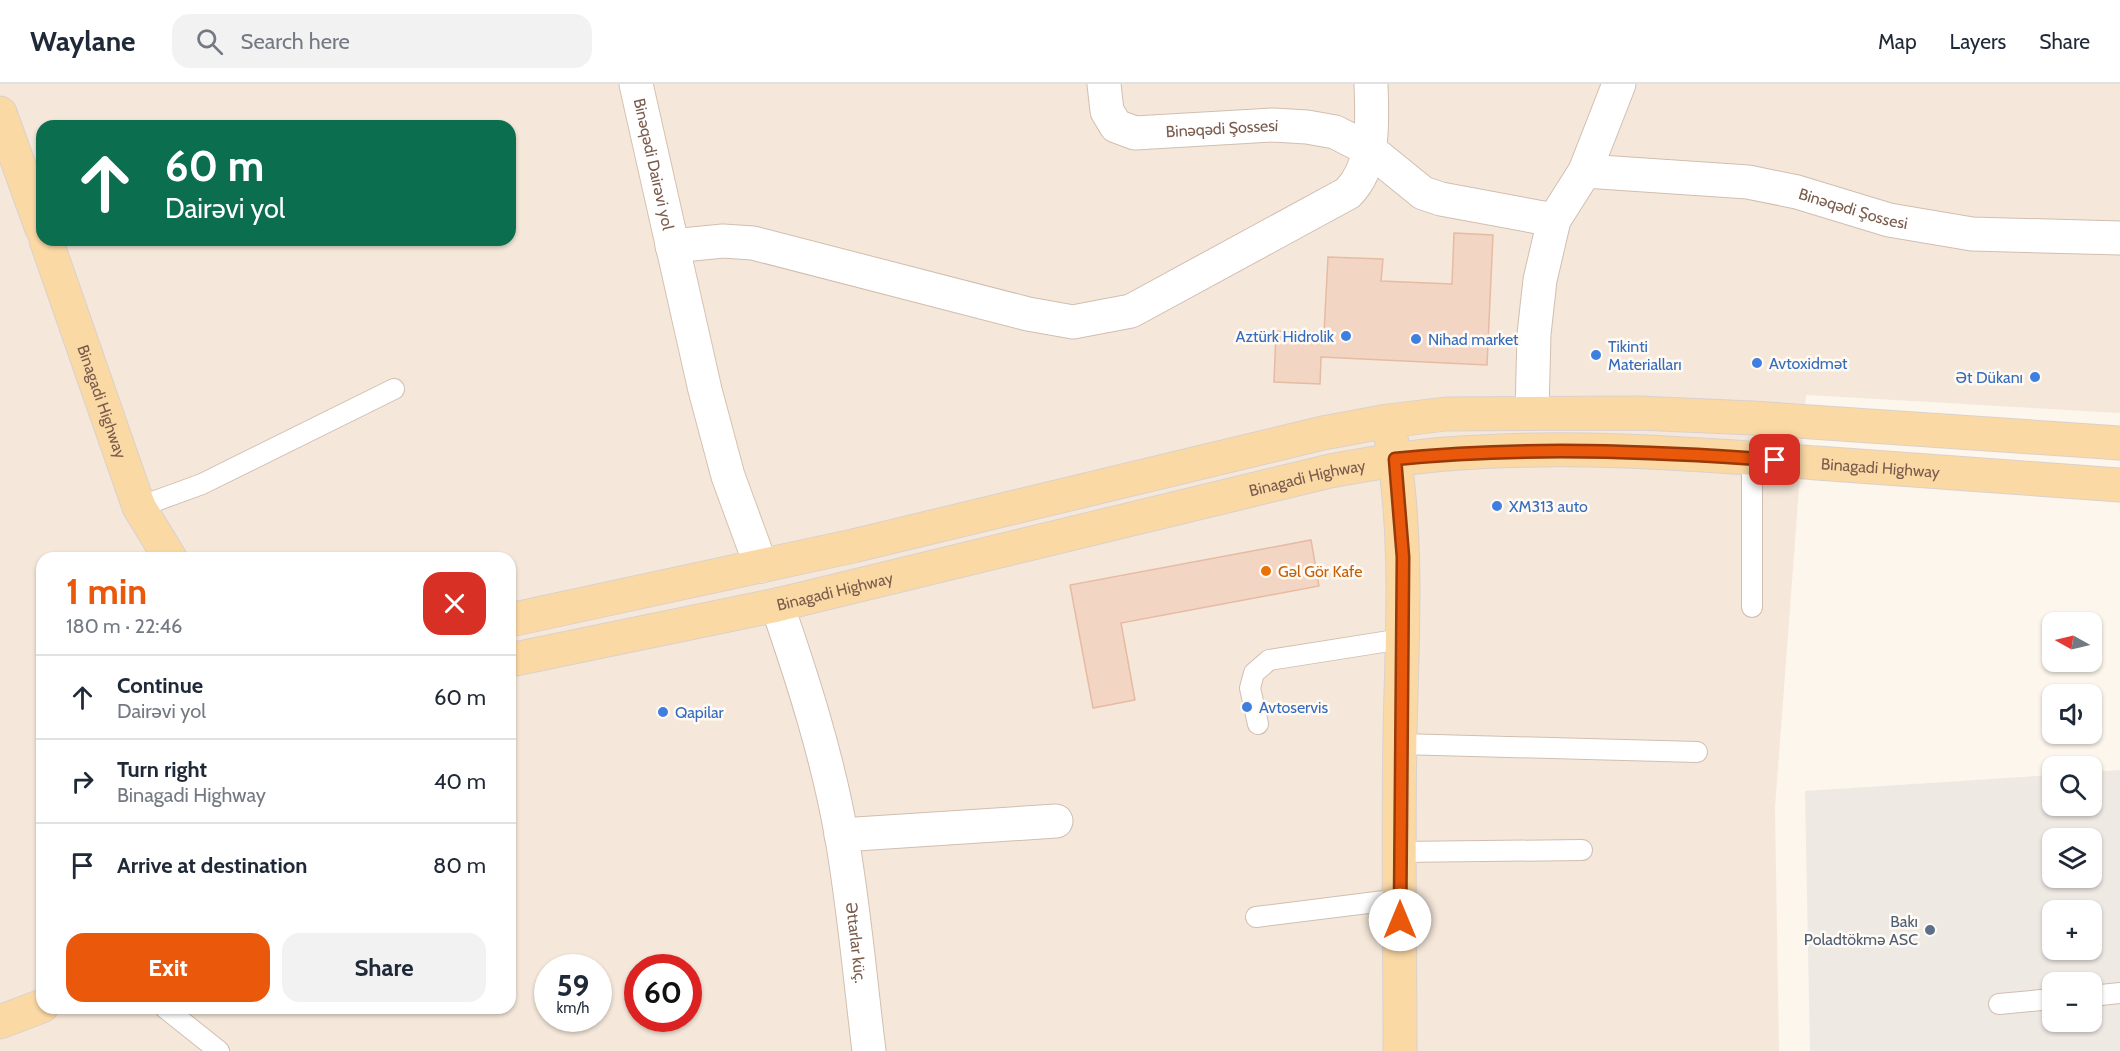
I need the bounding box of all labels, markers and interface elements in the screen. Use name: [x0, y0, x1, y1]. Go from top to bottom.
search box: [172, 14, 592, 68]
text: Waylane: [30, 24, 136, 58]
icon: search: [193, 25, 226, 58]
text: Search here: [241, 28, 350, 55]
text: Map: [1878, 29, 1917, 54]
text: Layers: [1950, 29, 2006, 54]
text: Share: [2039, 29, 2090, 54]
street label: Binəqədi Dairəvi yol: [630, 96, 678, 232]
street label: Binəqədi Şossesi: [1165, 116, 1279, 141]
text: 60 m: [165, 140, 264, 192]
icon: ahead: [66, 144, 144, 222]
street label: Binəqədi Şossesi: [1796, 184, 1909, 233]
text: Dairəvi yol: [165, 192, 285, 225]
place label: Aztürk Hidrolik: [1236, 327, 1335, 346]
marker: Aztürk Hidrolik: [1339, 329, 1353, 343]
place label: Nihad market: [1428, 330, 1519, 349]
marker: Nihad market: [1409, 332, 1423, 346]
place label: Tikinti Materialları: [1608, 337, 1682, 374]
street label: Binagadi Highway: [73, 342, 130, 461]
marker: Tikinti Materialları: [1589, 348, 1603, 362]
place label: Avtoxidmət: [1769, 354, 1848, 373]
marker: Avtoxidmət: [1750, 356, 1764, 370]
place label: Ət Dükanı: [1956, 368, 2023, 387]
marker: Ət Dükanı: [2028, 370, 2042, 384]
pin: [1749, 434, 1800, 485]
icon: arrive: [1758, 443, 1791, 476]
street label: Binagadi Highway: [1820, 454, 1941, 482]
street label: Binagadi Highway: [1247, 456, 1367, 500]
place label: XM313 auto: [1509, 497, 1588, 516]
marker: XM313 auto: [1490, 499, 1504, 513]
place label: Gəl Gör Kafe: [1278, 562, 1362, 581]
marker: Gəl Gör Kafe: [1259, 564, 1273, 578]
street label: Binagadi Highway: [775, 568, 895, 615]
text: 1 min: [66, 569, 147, 613]
button: close: [423, 572, 486, 635]
north arrow: [2042, 612, 2102, 672]
map controls: [2042, 612, 2102, 1032]
text: 180 m · 22:46: [66, 614, 182, 638]
text: Continue: [117, 672, 203, 699]
icon: ahead: [66, 681, 99, 714]
text: 60 m: [434, 684, 486, 711]
button: sound: [2042, 684, 2102, 744]
place label: Avtoservis: [1259, 698, 1328, 717]
text: Dairəvi yol: [117, 699, 206, 723]
marker: Avtoservis: [1240, 700, 1254, 714]
place label: Qapilar: [675, 703, 725, 722]
marker: Qapilar: [656, 705, 670, 719]
text: Turn right: [117, 756, 207, 783]
button: search: [2042, 756, 2102, 816]
icon: right: [66, 765, 99, 798]
text: 40 m: [434, 768, 486, 795]
text: Binagadi Highway: [117, 783, 266, 807]
button: layers: [2042, 828, 2102, 888]
icon: arrive: [66, 849, 99, 882]
text: Arrive at destination: [117, 852, 307, 879]
text: 80 m: [433, 852, 486, 879]
position arrow: [1368, 888, 1432, 952]
button: +: [2042, 900, 2102, 960]
street label: Əttarlar küç.: [842, 901, 870, 984]
place label: Bakı Poladtökmə ASC: [1804, 912, 1918, 949]
marker: Bakı Poladtökmə ASC: [1923, 923, 1937, 937]
button: Exit: [66, 933, 270, 1002]
button: Share: [282, 933, 486, 1002]
speed limit sign: 60: [624, 954, 702, 1032]
text: 59: [557, 967, 589, 1004]
button: −: [2042, 972, 2102, 1032]
text: km/h: [557, 999, 589, 1017]

